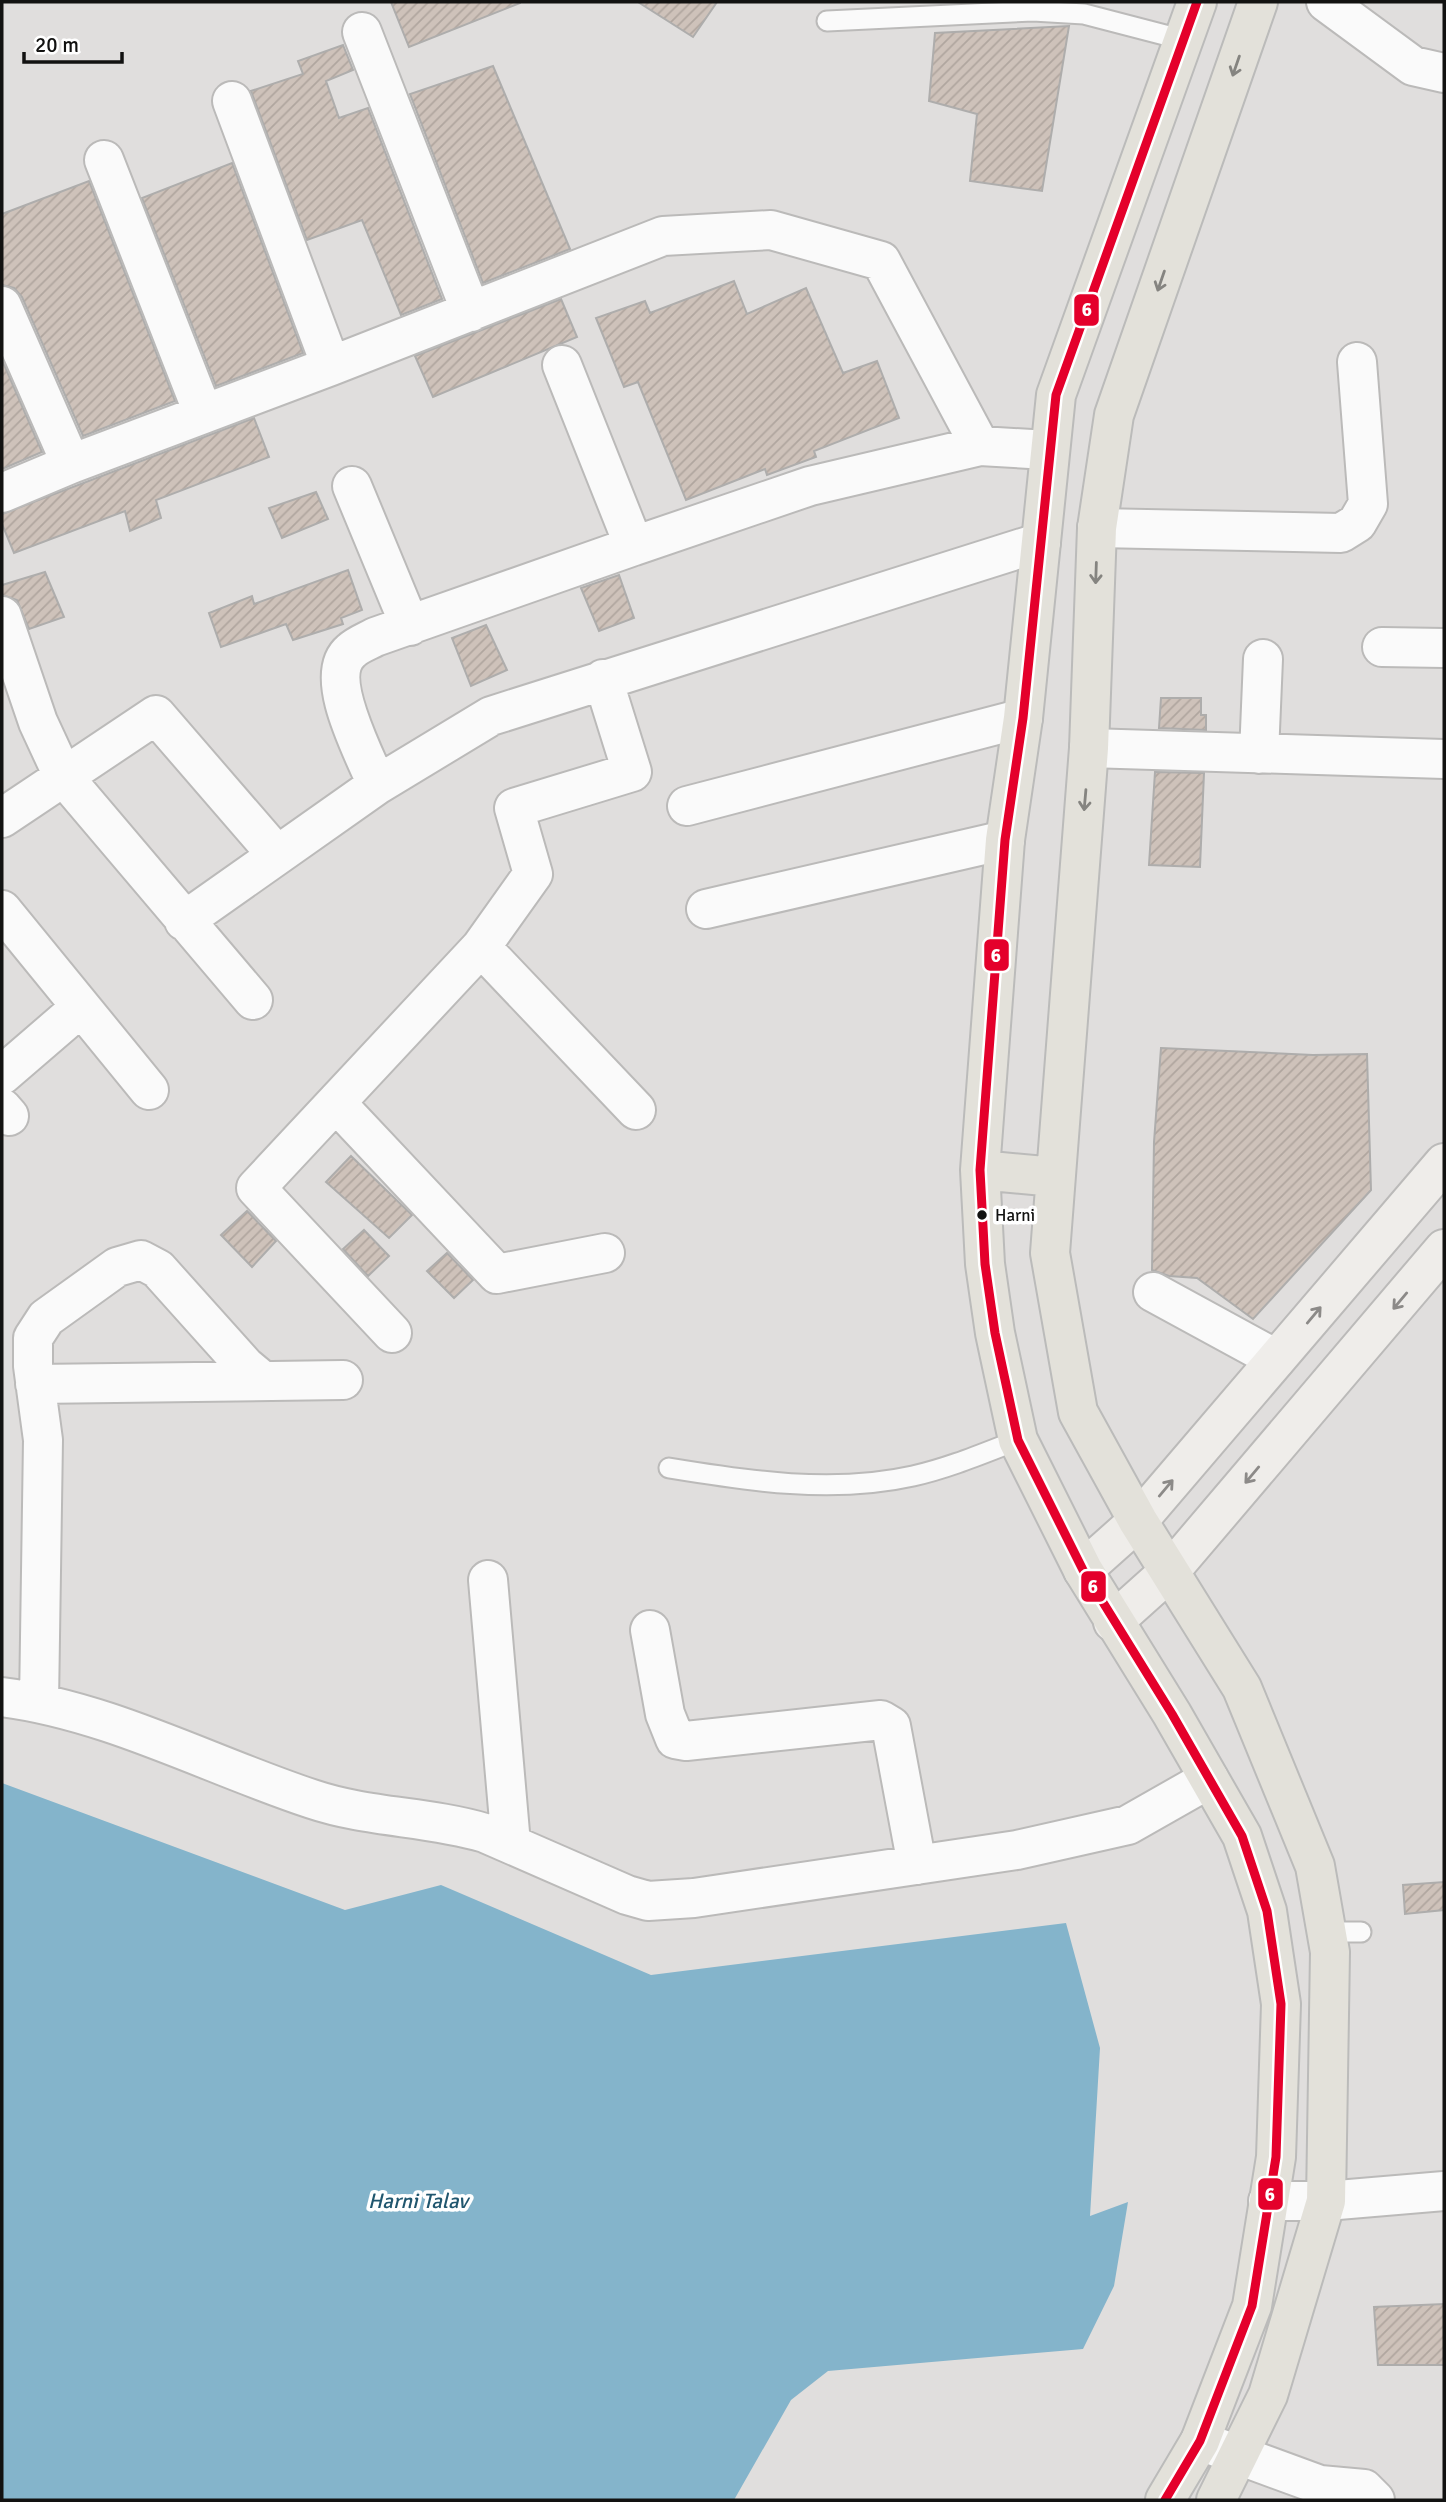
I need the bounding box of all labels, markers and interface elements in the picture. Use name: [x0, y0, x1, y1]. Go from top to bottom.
scale bar: [24, 21, 122, 65]
text: 20 m: [35, 32, 79, 58]
one-way arrow: [1229, 55, 1241, 77]
one-way arrow: [1154, 269, 1166, 291]
line badge: 6: [1073, 293, 1100, 327]
text: 6: [1082, 298, 1092, 322]
one-way arrow: [1089, 561, 1102, 584]
one-way arrow: [1078, 788, 1091, 811]
line badge: 6: [983, 938, 1010, 972]
text: 6: [991, 944, 1001, 968]
place label: Harni: [995, 1205, 1035, 1226]
marker: Harni: [975, 1208, 989, 1222]
one-way arrow: [1392, 1292, 1408, 1310]
one-way arrow: [1306, 1307, 1322, 1325]
one-way arrow: [1245, 1465, 1260, 1483]
one-way arrow: [1158, 1480, 1174, 1498]
line badge: 6: [1080, 1570, 1107, 1603]
text: 6: [1088, 1575, 1098, 1599]
line badge: 6: [1257, 2177, 1284, 2211]
text: 6: [1265, 2183, 1275, 2207]
water label: Harni Talav: [368, 2188, 470, 2214]

